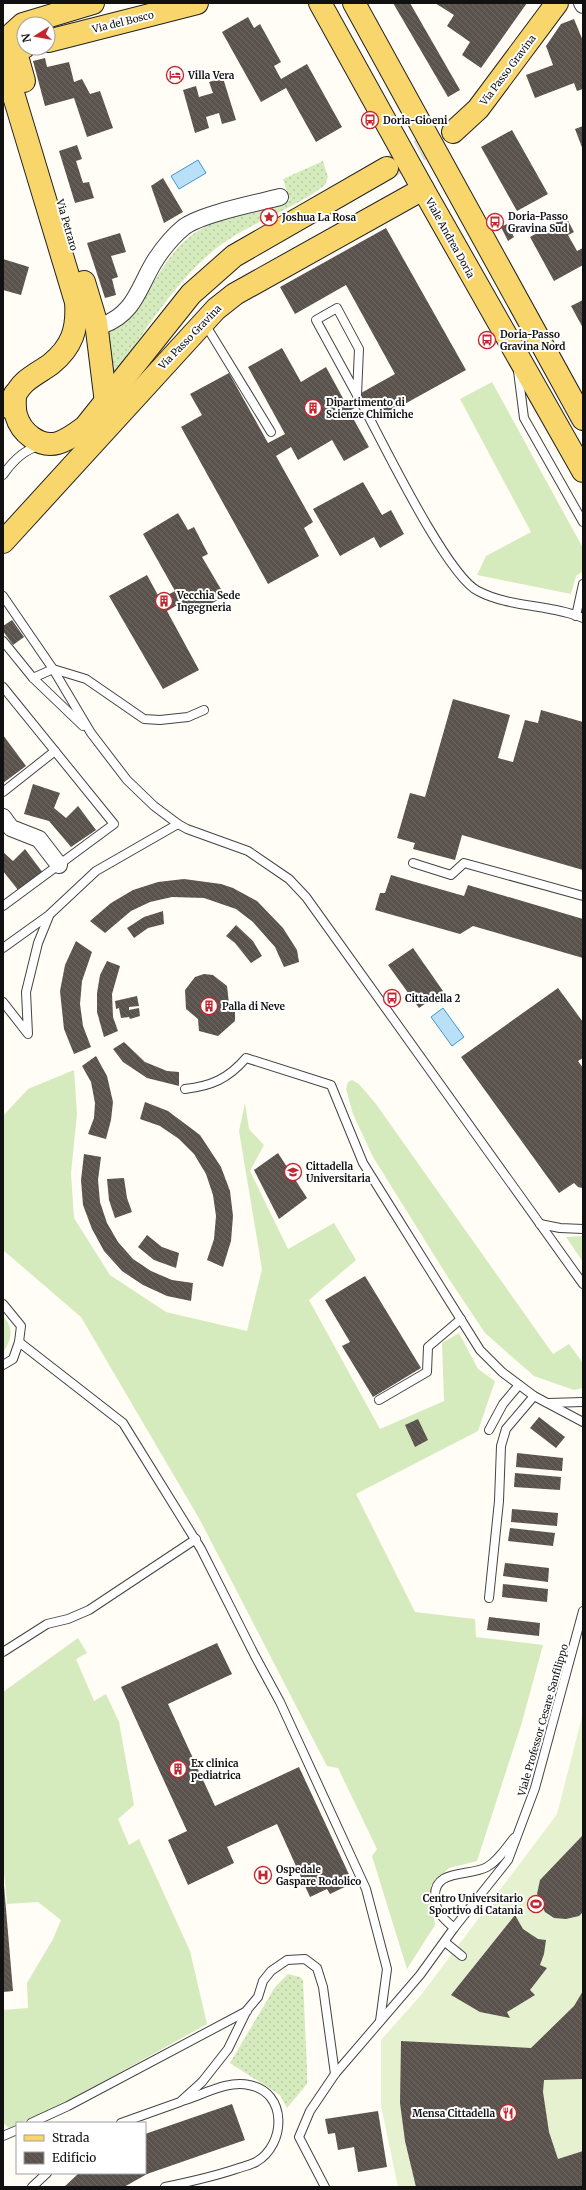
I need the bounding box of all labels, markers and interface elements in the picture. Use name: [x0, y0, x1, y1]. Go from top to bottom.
street label: Via del Bosco: [90, 8, 155, 36]
north arrow: [16, 16, 56, 56]
text: N: [18, 32, 34, 44]
street label: Via Passo Gravina: [477, 32, 539, 109]
hotel icon: Villa Vera: [165, 65, 185, 85]
place label: Villa Vera: [187, 69, 235, 82]
bus stop icon: Doria-Gioeni: [360, 110, 380, 130]
place label: Doria-Gioeni: [383, 114, 448, 127]
street label: Viale Andrea Doria: [422, 195, 478, 281]
street label: Via Petraro: [53, 197, 81, 252]
place icon: Joshua La Rosa: [259, 207, 279, 227]
place label: Doria-Passo Gravina Sud: [508, 210, 568, 235]
place label: Joshua La Rosa: [281, 211, 357, 224]
bus stop icon: Doria-Passo Gravina Sud: [485, 212, 505, 232]
street label: Via Passo Gravina: [155, 301, 225, 373]
place label: Doria-Passo Gravina Nord: [500, 328, 565, 353]
bus stop icon: Doria-Passo Gravina Nord: [477, 330, 497, 350]
place label: Dipartimento di Scienze Chimiche: [326, 396, 414, 421]
building icon: Dipartimento di Scienze Chimiche: [303, 398, 323, 418]
place label: Vecchia Sede Ingegneria: [176, 589, 241, 614]
building icon: Vecchia Sede Ingegneria: [154, 591, 174, 611]
bus stop icon: Cittadella 2: [382, 988, 402, 1008]
place label: Cittadella 2: [405, 992, 461, 1005]
building icon: Palla di Neve: [199, 996, 219, 1016]
place label: Palla di Neve: [222, 1000, 285, 1013]
place label: Cittadella Universitaria: [306, 1160, 371, 1185]
school or university icon: Cittadella Universitaria: [283, 1162, 303, 1182]
street label: Viale Professor Cesare Sanfilippo: [515, 1642, 571, 1799]
place label: Ex clinica pediatrica: [191, 1757, 241, 1782]
building icon: Ex clinica pediatrica: [168, 1759, 188, 1779]
place label: Ospedale Gaspare Rodolico: [276, 1863, 361, 1888]
hospital icon: Ospedale Gaspare Rodolico: [253, 1865, 273, 1885]
place label: Centro Universitario Sportivo di Catania: [423, 1892, 523, 1917]
sports icon: Centro Universitario Sportivo di Catania: [526, 1894, 546, 1914]
restaurant icon: Mensa Cittadella: [498, 2103, 518, 2123]
place label: Mensa Cittadella: [412, 2107, 495, 2120]
legend: [16, 2122, 146, 2174]
text: Strada: [52, 2130, 90, 2145]
text: Edificio: [52, 2150, 96, 2165]

